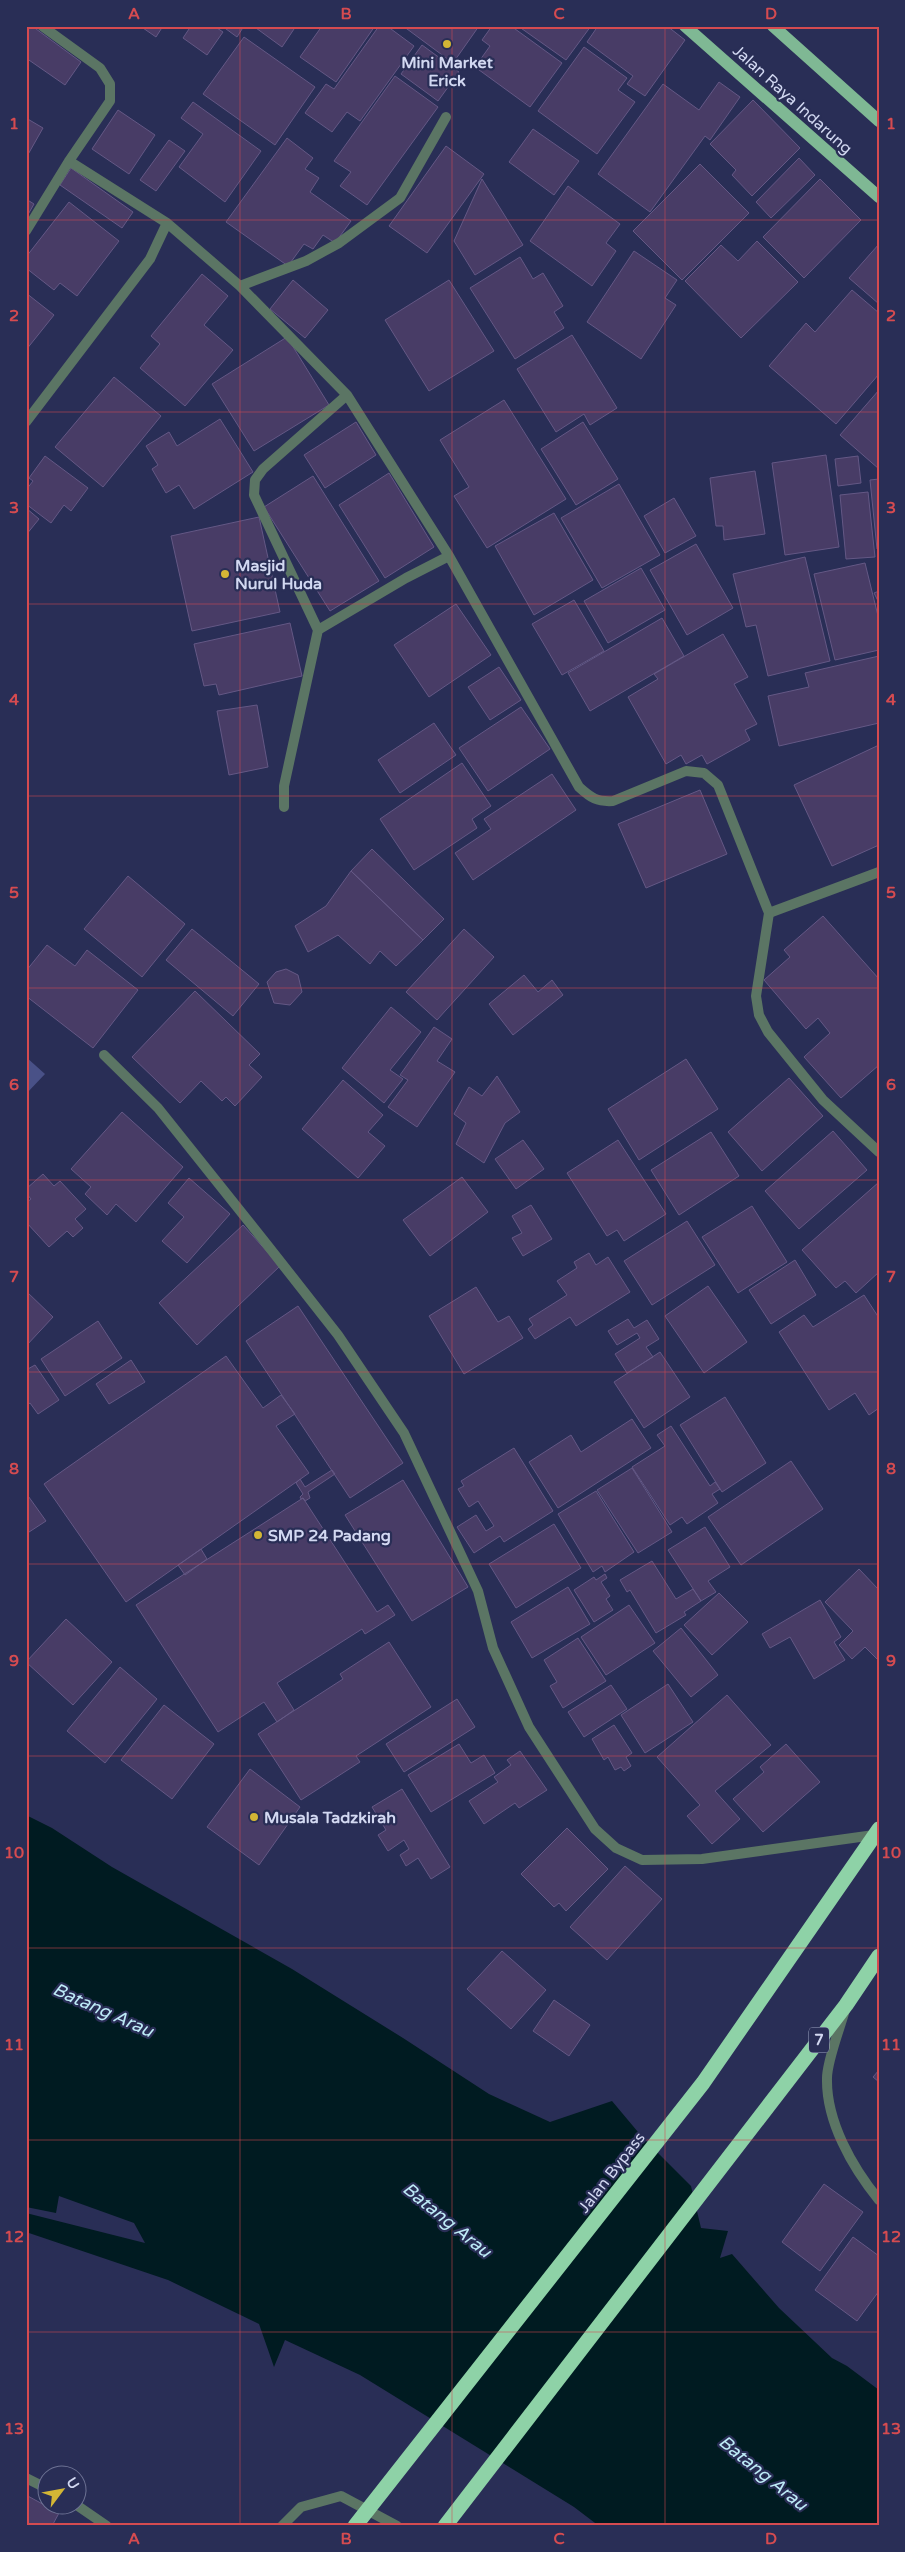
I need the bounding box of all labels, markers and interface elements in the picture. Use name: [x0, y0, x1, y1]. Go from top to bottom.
text: A: [128, 4, 140, 24]
text: B: [340, 4, 352, 24]
text: C: [553, 4, 565, 24]
text: D: [765, 4, 777, 24]
marker: Mini Market Erick: [441, 38, 453, 50]
street label: Jalan Raya Indarung: [728, 41, 856, 159]
place label: Mini Market Erick: [401, 53, 494, 91]
text: 1: [9, 114, 19, 134]
text: 1: [886, 114, 896, 134]
text: 2: [9, 306, 19, 326]
text: 2: [886, 306, 896, 326]
text: 3: [9, 498, 19, 518]
text: 3: [886, 498, 896, 518]
place label: Masjid Nurul Huda: [235, 556, 322, 594]
marker: Masjid Nurul Huda: [219, 568, 231, 580]
text: 4: [9, 690, 19, 710]
text: 4: [886, 690, 896, 710]
text: 5: [9, 883, 19, 903]
text: 5: [886, 883, 896, 903]
text: 6: [9, 1075, 19, 1095]
text: 6: [886, 1075, 896, 1095]
text: 7: [9, 1267, 19, 1287]
text: 7: [886, 1267, 896, 1287]
text: 8: [9, 1459, 19, 1479]
text: 8: [886, 1459, 896, 1479]
place label: SMP 24 Padang: [268, 1526, 391, 1546]
marker: SMP 24 Padang: [252, 1529, 264, 1541]
text: 9: [9, 1651, 19, 1671]
text: 9: [886, 1651, 896, 1671]
place label: Musala Tadzkirah: [264, 1808, 396, 1828]
marker: Musala Tadzkirah: [248, 1811, 260, 1823]
text: 10: [4, 1843, 24, 1863]
text: 10: [881, 1843, 901, 1863]
water label: Batang Arau: [49, 1978, 158, 2042]
road number: 7: [809, 2028, 829, 2052]
text: 11: [4, 2035, 24, 2055]
text: 11: [881, 2035, 901, 2055]
street label: Jalan Bypass: [574, 2128, 650, 2217]
water label: Batang Arau: [398, 2178, 497, 2263]
text: 12: [4, 2227, 24, 2247]
text: 12: [881, 2227, 901, 2247]
text: 13: [4, 2419, 24, 2439]
text: 13: [881, 2419, 901, 2439]
water label: Batang Arau: [714, 2431, 813, 2516]
north arrow: [38, 2464, 88, 2514]
text: U: [63, 2474, 83, 2492]
text: A: [128, 2529, 140, 2549]
text: B: [340, 2529, 352, 2549]
text: C: [553, 2529, 565, 2549]
text: D: [765, 2529, 777, 2549]

